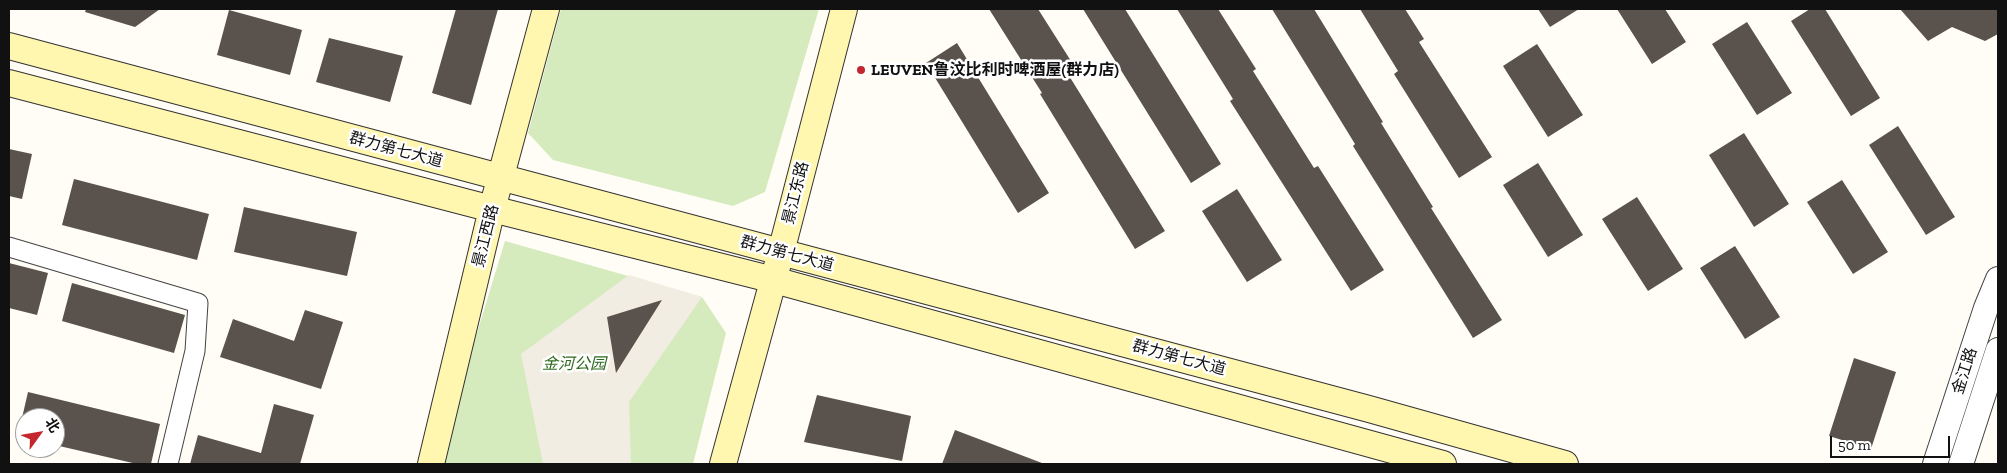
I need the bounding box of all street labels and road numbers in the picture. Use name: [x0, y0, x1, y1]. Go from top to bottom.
street label: 群力第七大道: [347, 128, 445, 172]
street label: 景江东路: [779, 160, 813, 226]
street label: 景江西路: [469, 203, 503, 269]
street label: 群力第七大道: [738, 232, 836, 276]
street label: 群力第七大道: [1130, 336, 1228, 380]
street label: 金江路: [1948, 345, 1982, 397]

